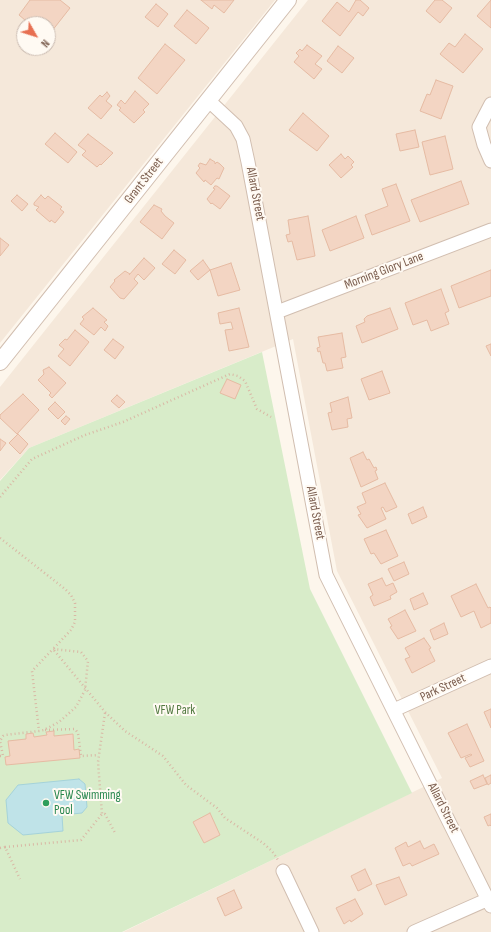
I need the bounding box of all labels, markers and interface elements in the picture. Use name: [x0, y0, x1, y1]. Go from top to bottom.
north arrow: [16, 16, 56, 56]
text: N: [38, 37, 52, 50]
street label: Grant Street: [121, 155, 167, 207]
street label: Allard Street: [242, 166, 268, 222]
street label: Morning Glory Lane: [342, 249, 426, 293]
street label: Allard Street: [302, 485, 328, 541]
street label: Park Street: [418, 671, 468, 705]
park label: VFW Park: [155, 703, 195, 719]
street label: Allard Street: [424, 780, 462, 836]
place label: VFW Swimming Pool: [54, 788, 121, 819]
marker: VFW Swimming Pool: [41, 798, 51, 808]

